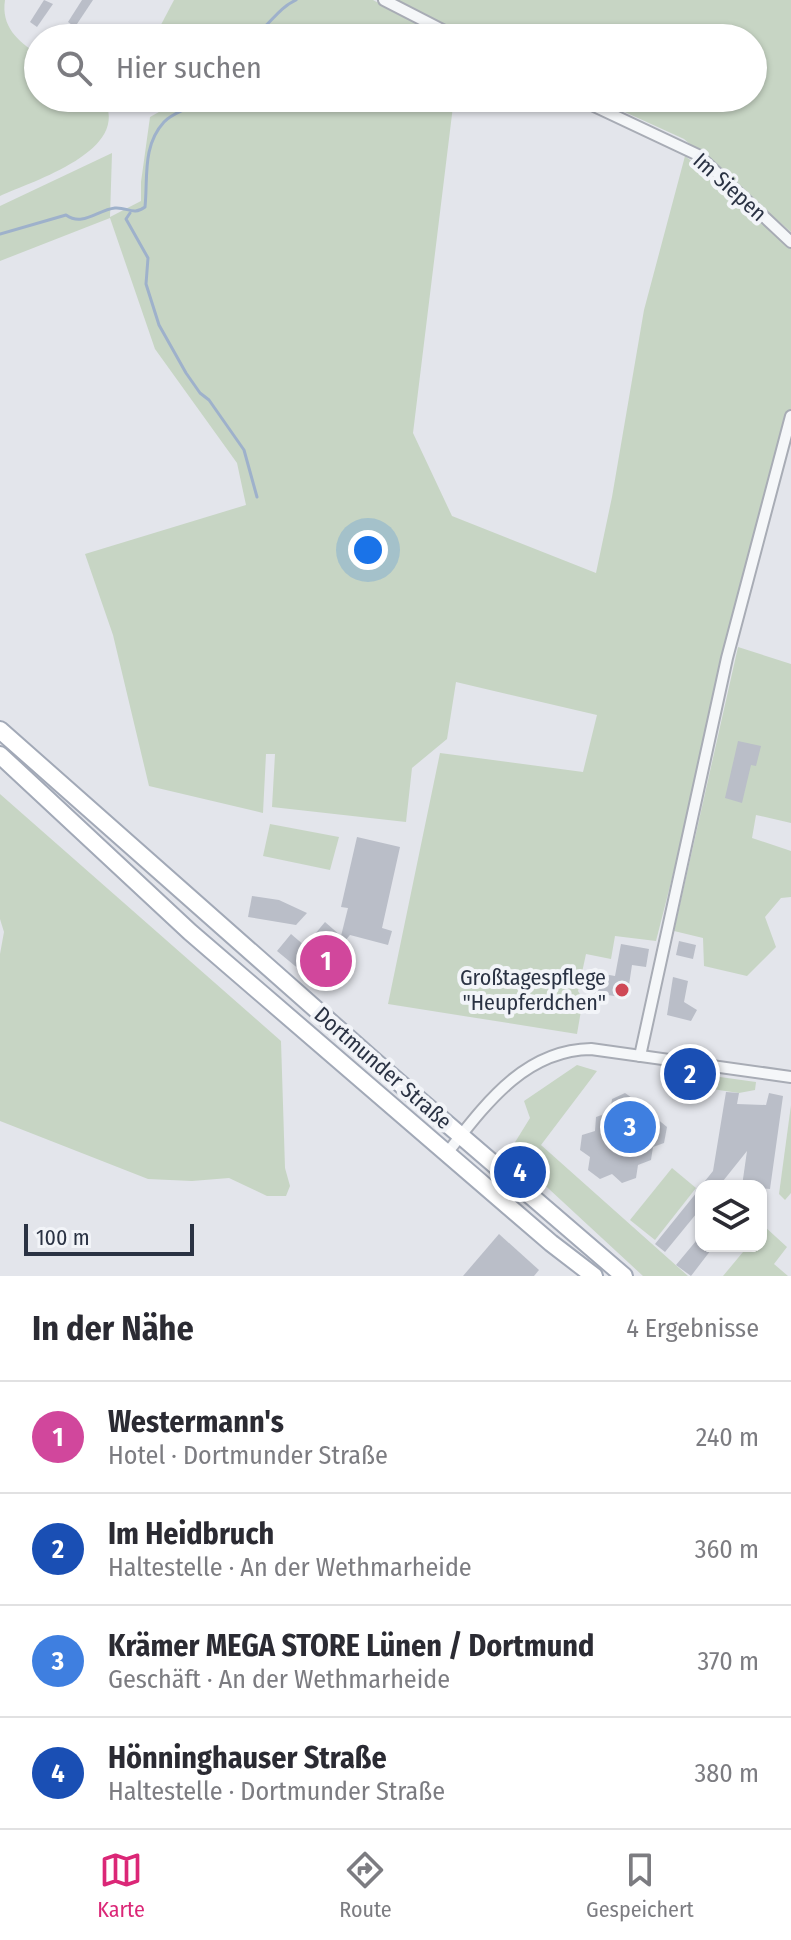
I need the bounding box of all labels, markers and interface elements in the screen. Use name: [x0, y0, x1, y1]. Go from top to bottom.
search box: [24, 24, 767, 112]
icon: search: [52, 46, 96, 90]
text: Hier suchen: [116, 50, 262, 86]
street label: Im Siepen: [688, 147, 772, 227]
your location: [348, 530, 388, 570]
pin: 1: [300, 931, 352, 991]
place label: Großtagespflege "Heupferdchen": [460, 964, 606, 1016]
marker: Großtagespflege "Heupferdchen": [613, 981, 631, 999]
street label: Dortmunder Straße: [309, 1001, 457, 1135]
pin: 2: [664, 1044, 716, 1104]
pin: 3: [604, 1097, 656, 1157]
pin: 4: [494, 1142, 546, 1202]
map controls: [695, 1180, 767, 1252]
button: layers: [695, 1180, 767, 1252]
scale bar: [24, 1220, 194, 1256]
text: 100 m: [36, 1224, 90, 1251]
text: In der Nähe: [32, 1308, 194, 1349]
text: 4 Ergebnisse: [626, 1313, 759, 1344]
text: Westermann's: [108, 1404, 284, 1440]
text: 1: [53, 1422, 64, 1453]
text: 240 m: [696, 1422, 759, 1453]
text: Hotel · Dortmunder Straße: [108, 1440, 388, 1471]
text: Im Heidbruch: [108, 1516, 274, 1552]
text: 2: [52, 1534, 64, 1565]
text: 360 m: [695, 1534, 759, 1565]
text: Haltestelle · An der Wethmarheide: [108, 1552, 472, 1583]
text: Krämer MEGA STORE Lünen / Dortmund: [108, 1628, 594, 1664]
text: 3: [52, 1646, 64, 1677]
text: 370 m: [698, 1646, 759, 1677]
text: Geschäft · An der Wethmarheide: [108, 1664, 450, 1695]
text: Hönninghauser Straße: [108, 1740, 387, 1776]
text: 4: [51, 1758, 65, 1789]
text: 380 m: [695, 1758, 759, 1789]
text: Haltestelle · Dortmunder Straße: [108, 1776, 445, 1807]
tab: Karte: [97, 1848, 145, 1923]
tab: Route: [339, 1848, 392, 1923]
tab: Gespeichert: [586, 1848, 694, 1923]

